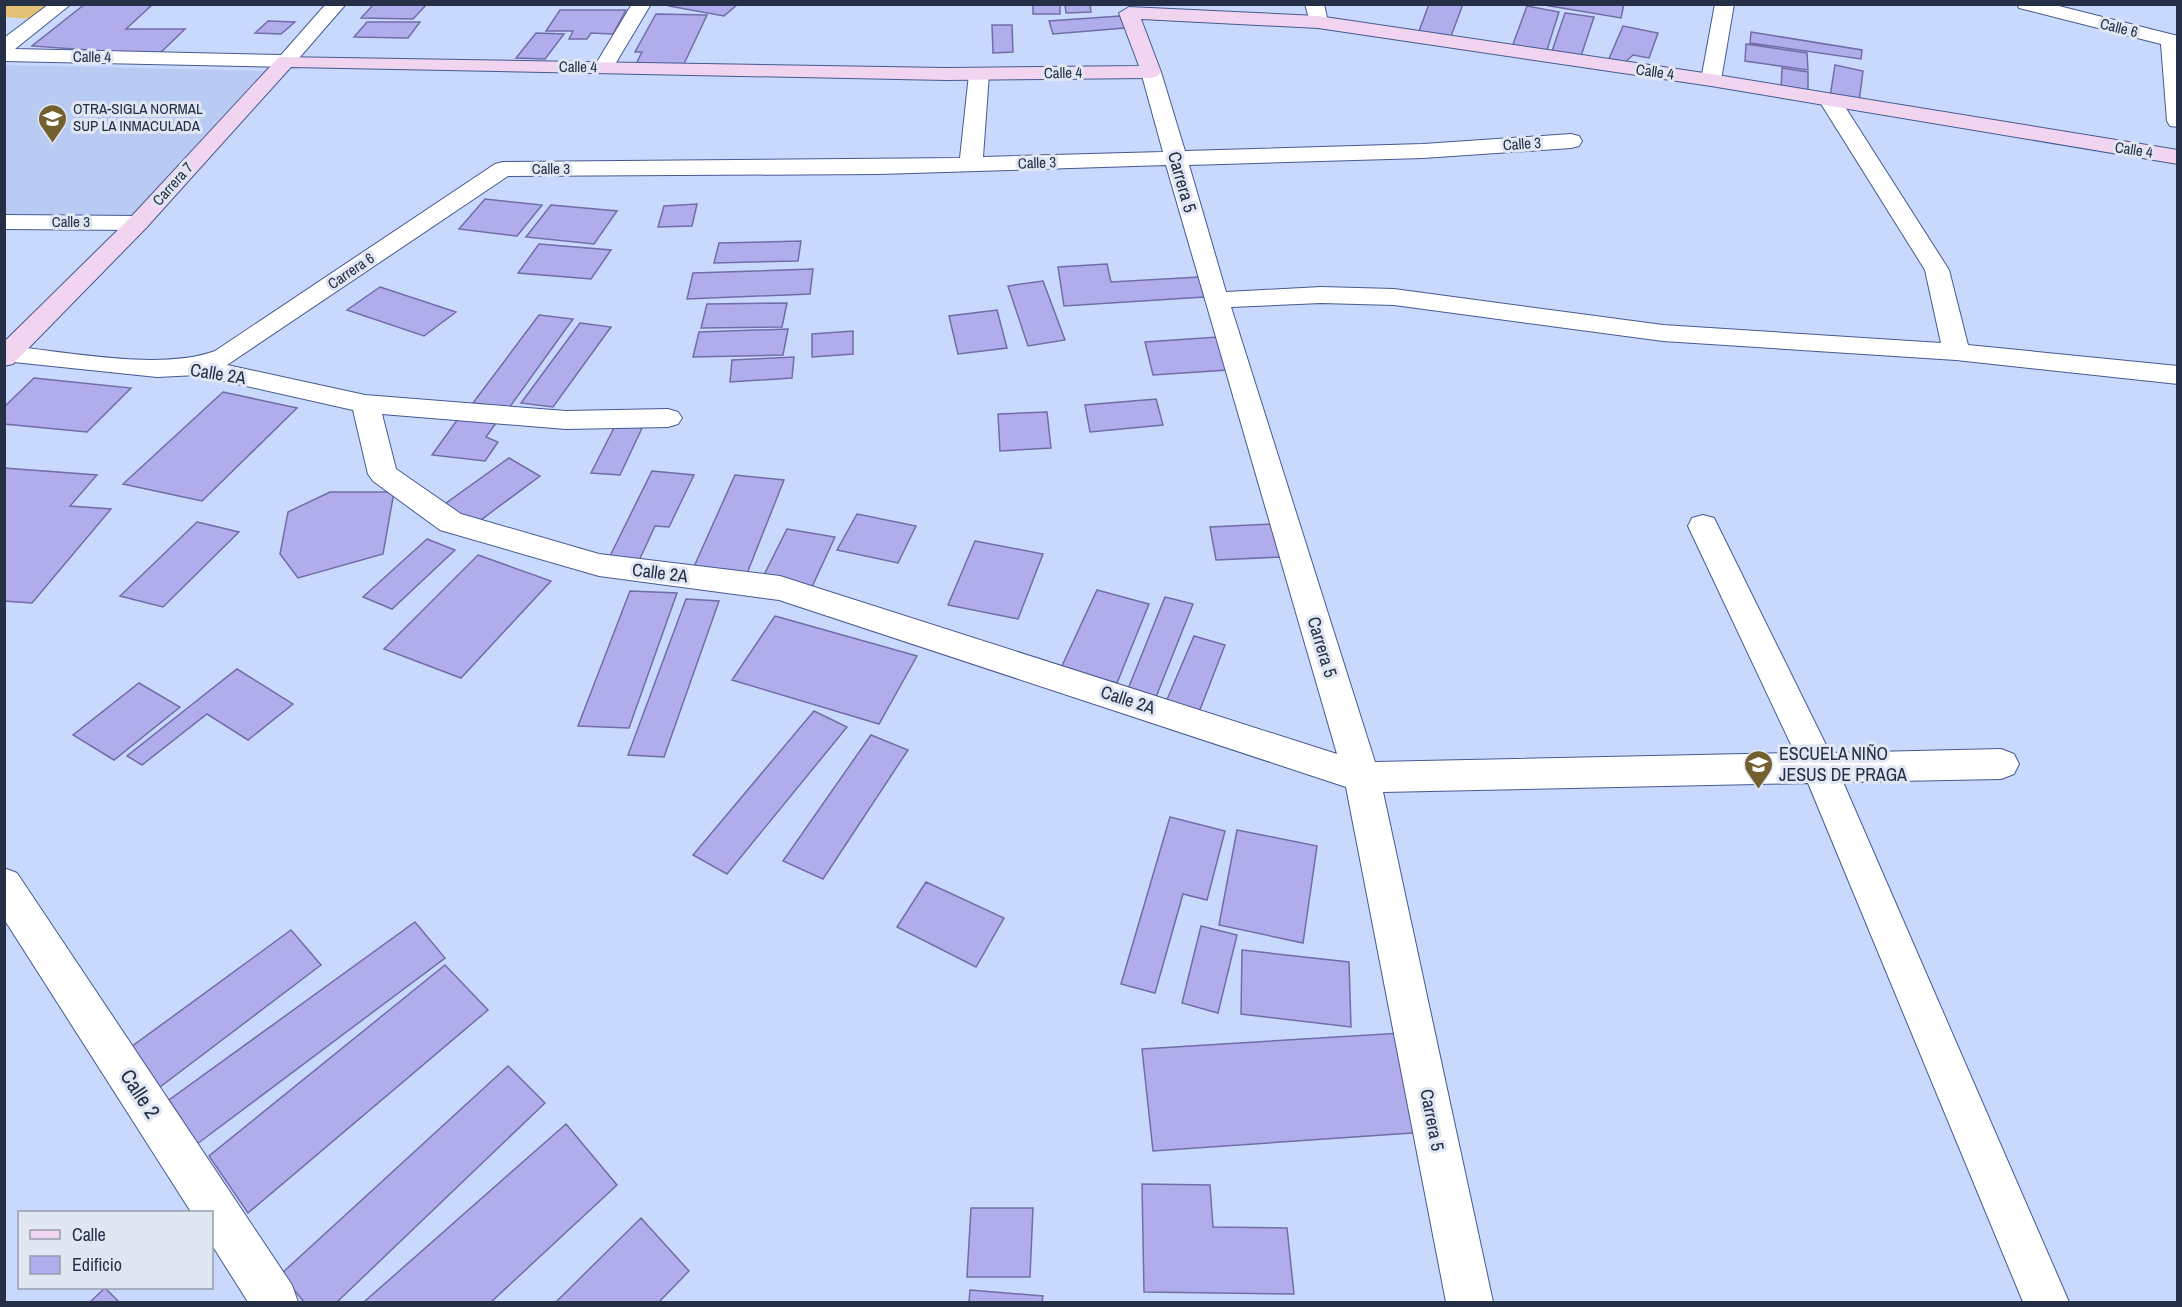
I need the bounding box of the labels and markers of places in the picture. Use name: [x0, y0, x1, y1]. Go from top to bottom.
place label: OTRA-SIGLA NORMAL SUP LA INMACULADA: [73, 98, 203, 136]
school or university icon: OTRA-SIGLA NORMAL SUP LA INMACULADA: [36, 102, 68, 144]
place label: ESCUELA NIÑO JESUS DE PRAGA: [1779, 741, 1907, 787]
school or university icon: ESCUELA NIÑO JESUS DE PRAGA: [1742, 748, 1774, 790]

